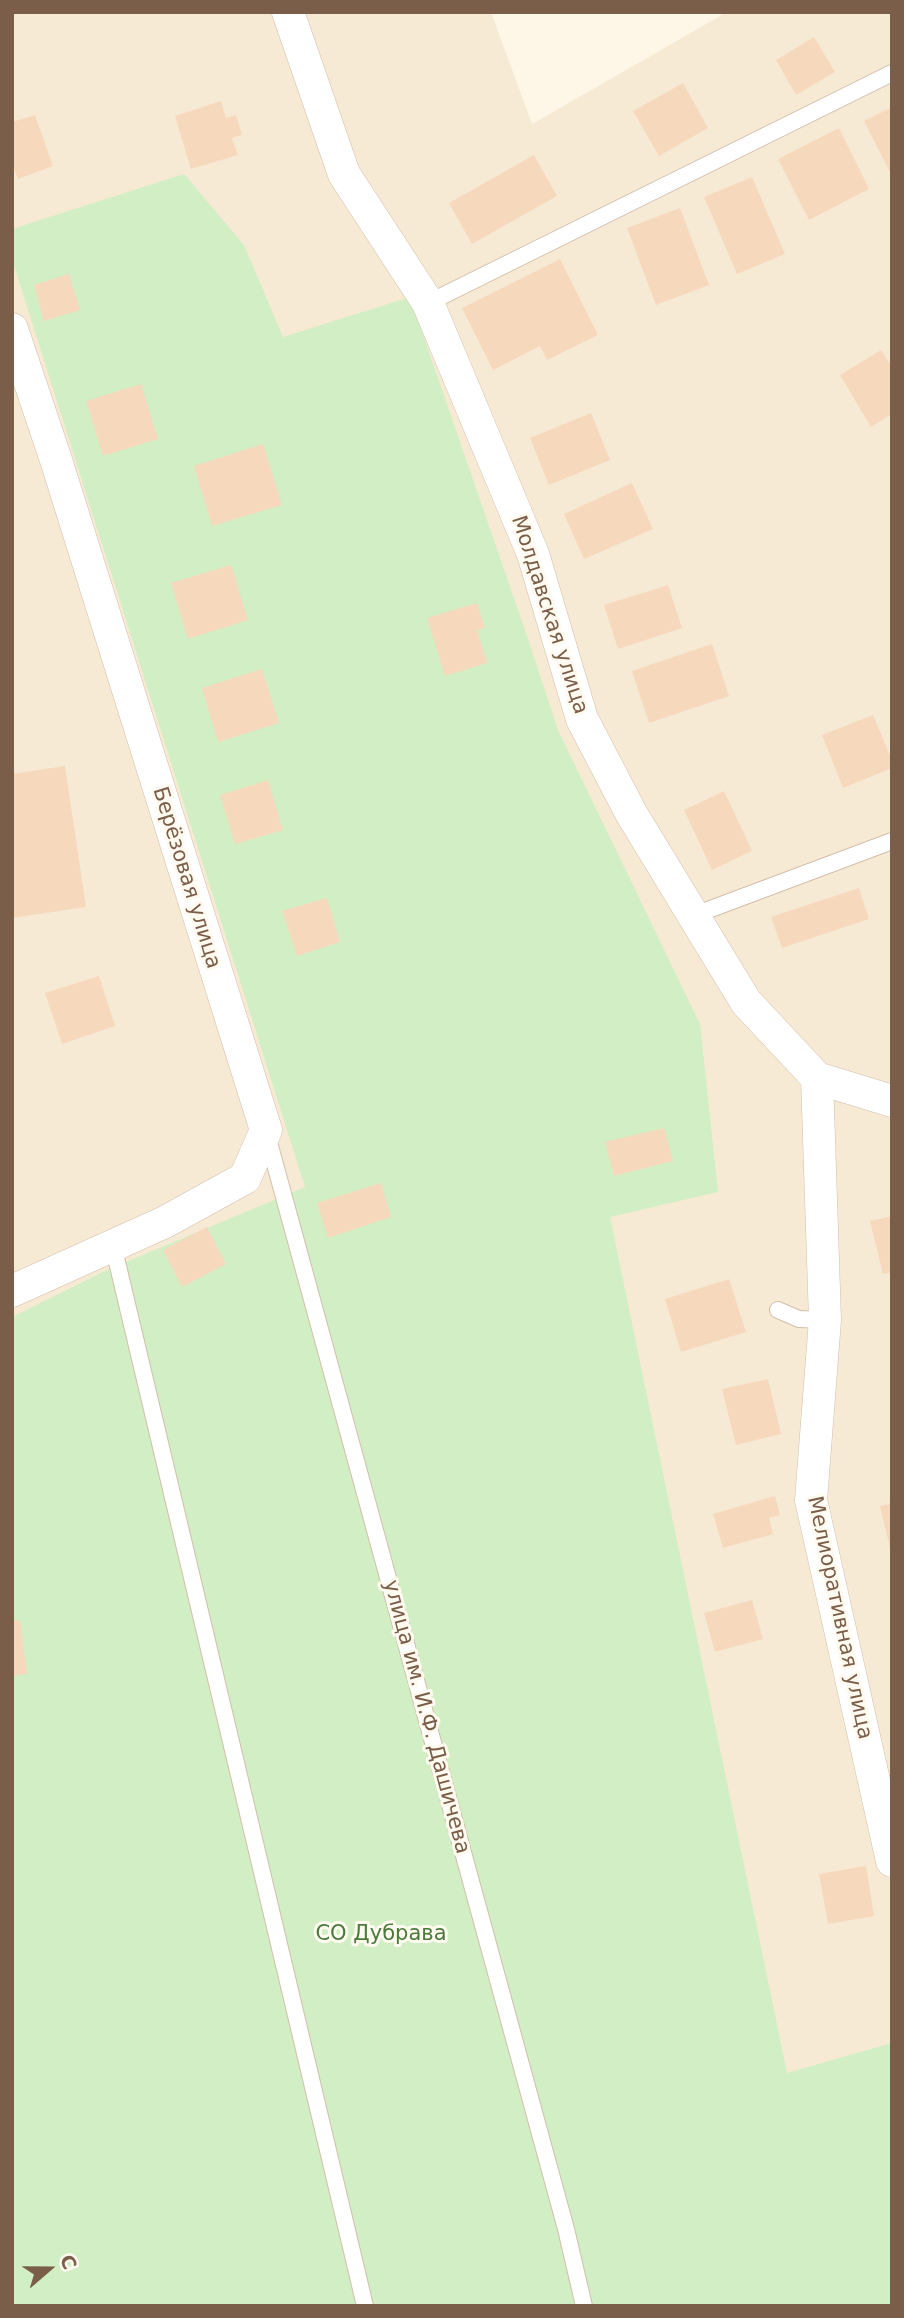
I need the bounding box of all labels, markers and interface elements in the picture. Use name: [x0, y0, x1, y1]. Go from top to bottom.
street label: Молдавская улица: [505, 513, 593, 717]
street label: Берёзовая улица: [146, 784, 226, 972]
street label: Мелиоративная улица: [801, 1494, 877, 1742]
street label: улица им. И.Ф. Дашичева: [377, 1577, 475, 1857]
park label: СО Дубрава: [315, 1922, 447, 1948]
north arrow: [14, 2234, 84, 2304]
text: С: [56, 2251, 81, 2272]

